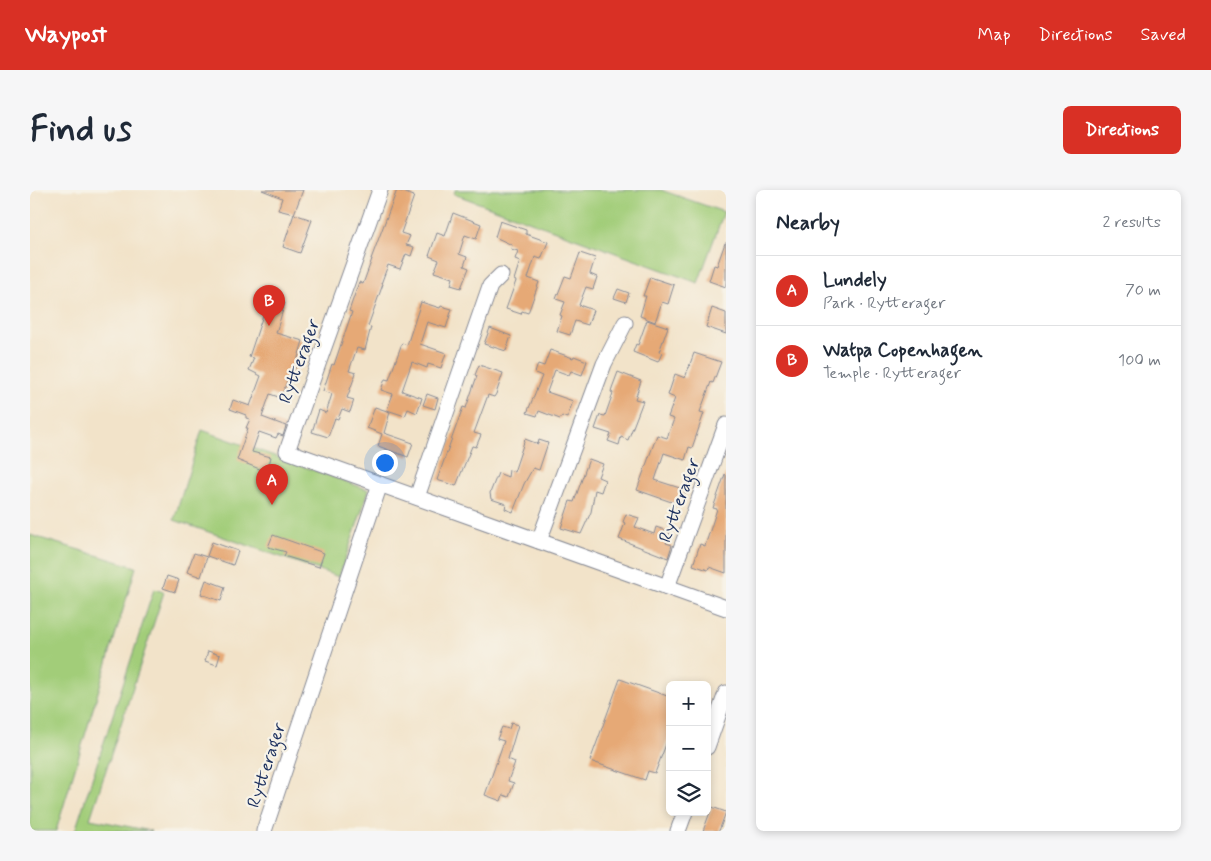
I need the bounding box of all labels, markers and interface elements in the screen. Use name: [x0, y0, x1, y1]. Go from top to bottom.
text: Waypost: [25, 20, 107, 51]
text: Map: [978, 23, 1011, 47]
text: Directions: [1039, 23, 1113, 47]
text: Saved: [1141, 23, 1186, 47]
button: Directions: [1063, 106, 1181, 154]
text: Find us: [30, 107, 132, 153]
text: Nearby: [776, 209, 840, 237]
text: 2 results: [1103, 212, 1161, 233]
text: Lundely: [823, 268, 887, 293]
text: A: [787, 280, 797, 301]
text: 70 m: [1125, 280, 1161, 301]
pin: B: [253, 285, 285, 326]
text: Park · Rytterager: [823, 293, 945, 314]
street label: Rytterager: [274, 315, 328, 408]
text: Watpa Copenhagen: [823, 338, 982, 363]
text: B: [787, 350, 797, 371]
text: 100 m: [1118, 350, 1161, 371]
text: Temple · Rytterager: [823, 363, 961, 384]
your location: [372, 450, 398, 476]
street label: Rytterager: [654, 454, 708, 547]
pin: A: [256, 464, 288, 505]
map controls: [666, 681, 711, 816]
button: +: [666, 681, 711, 726]
street label: Rytterager: [242, 719, 294, 812]
button: −: [666, 726, 711, 771]
button: layers: [666, 771, 711, 816]

